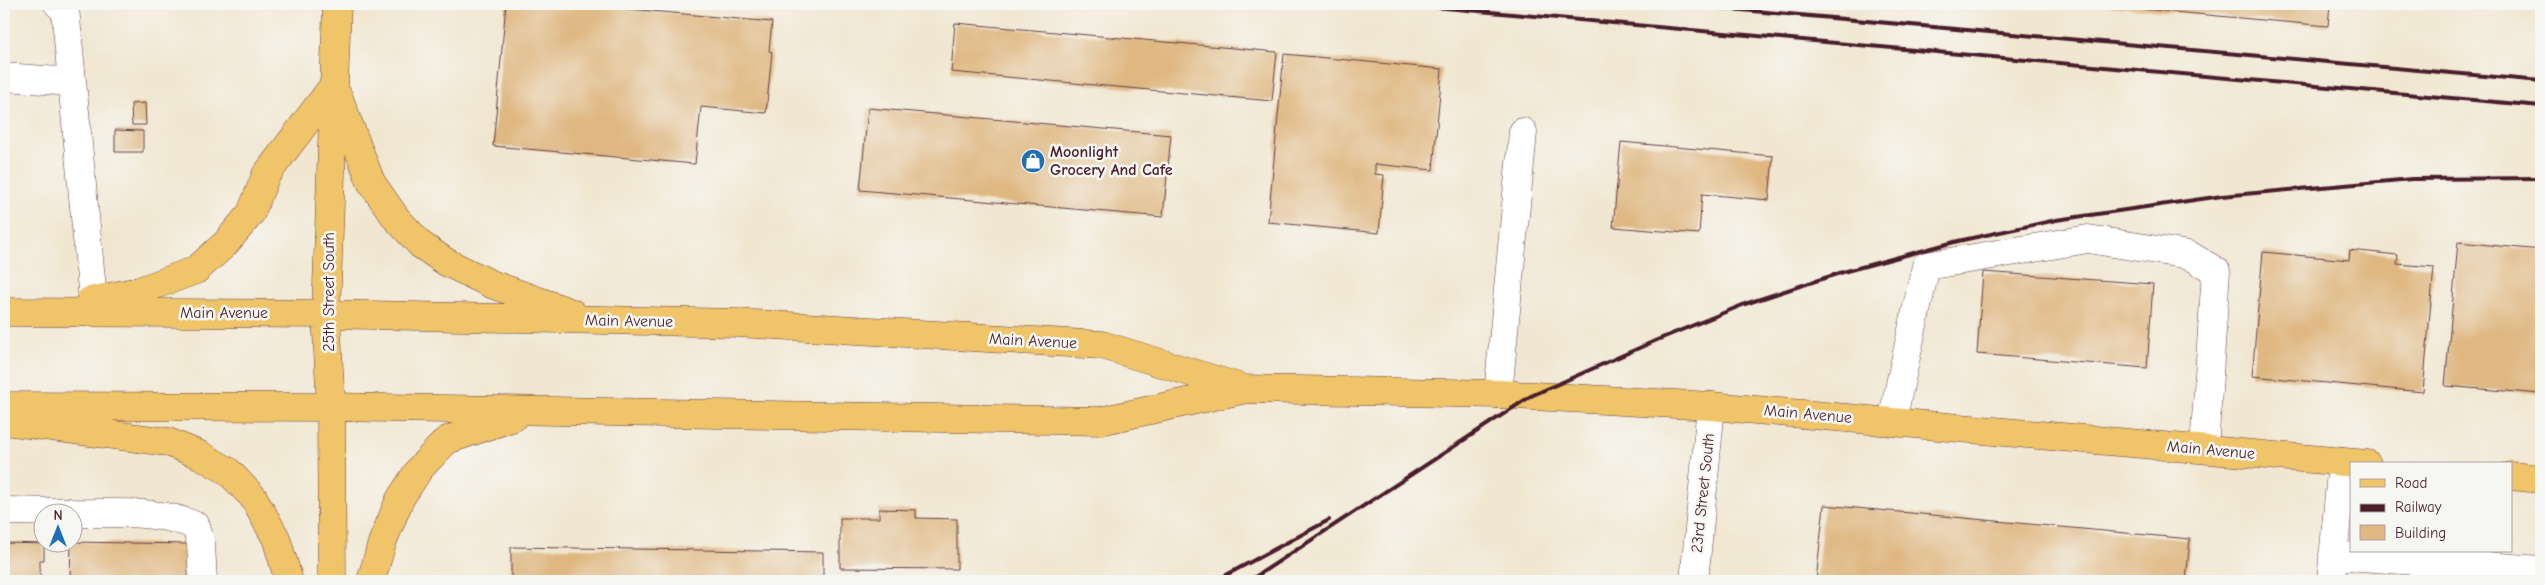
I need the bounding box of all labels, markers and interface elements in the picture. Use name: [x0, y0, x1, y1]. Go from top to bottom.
place label: Moonlight Grocery And Cafe: [1050, 143, 1173, 179]
shop icon: Moonlight Grocery And Cafe: [1020, 148, 1046, 174]
street label: 25th Street South: [320, 232, 338, 352]
street label: Main Avenue: [180, 304, 268, 322]
street label: Main Avenue: [585, 311, 673, 331]
street label: Main Avenue: [988, 330, 1078, 352]
street label: Main Avenue: [1763, 401, 1853, 427]
street label: 23rd Street South: [1688, 432, 1718, 554]
street label: Main Avenue: [2166, 437, 2256, 463]
legend: [2350, 462, 2512, 552]
text: Road: [2395, 474, 2427, 492]
text: Railway: [2395, 498, 2442, 516]
north arrow: [32, 502, 82, 552]
text: N: [53, 507, 63, 524]
text: Building: [2395, 524, 2446, 542]

